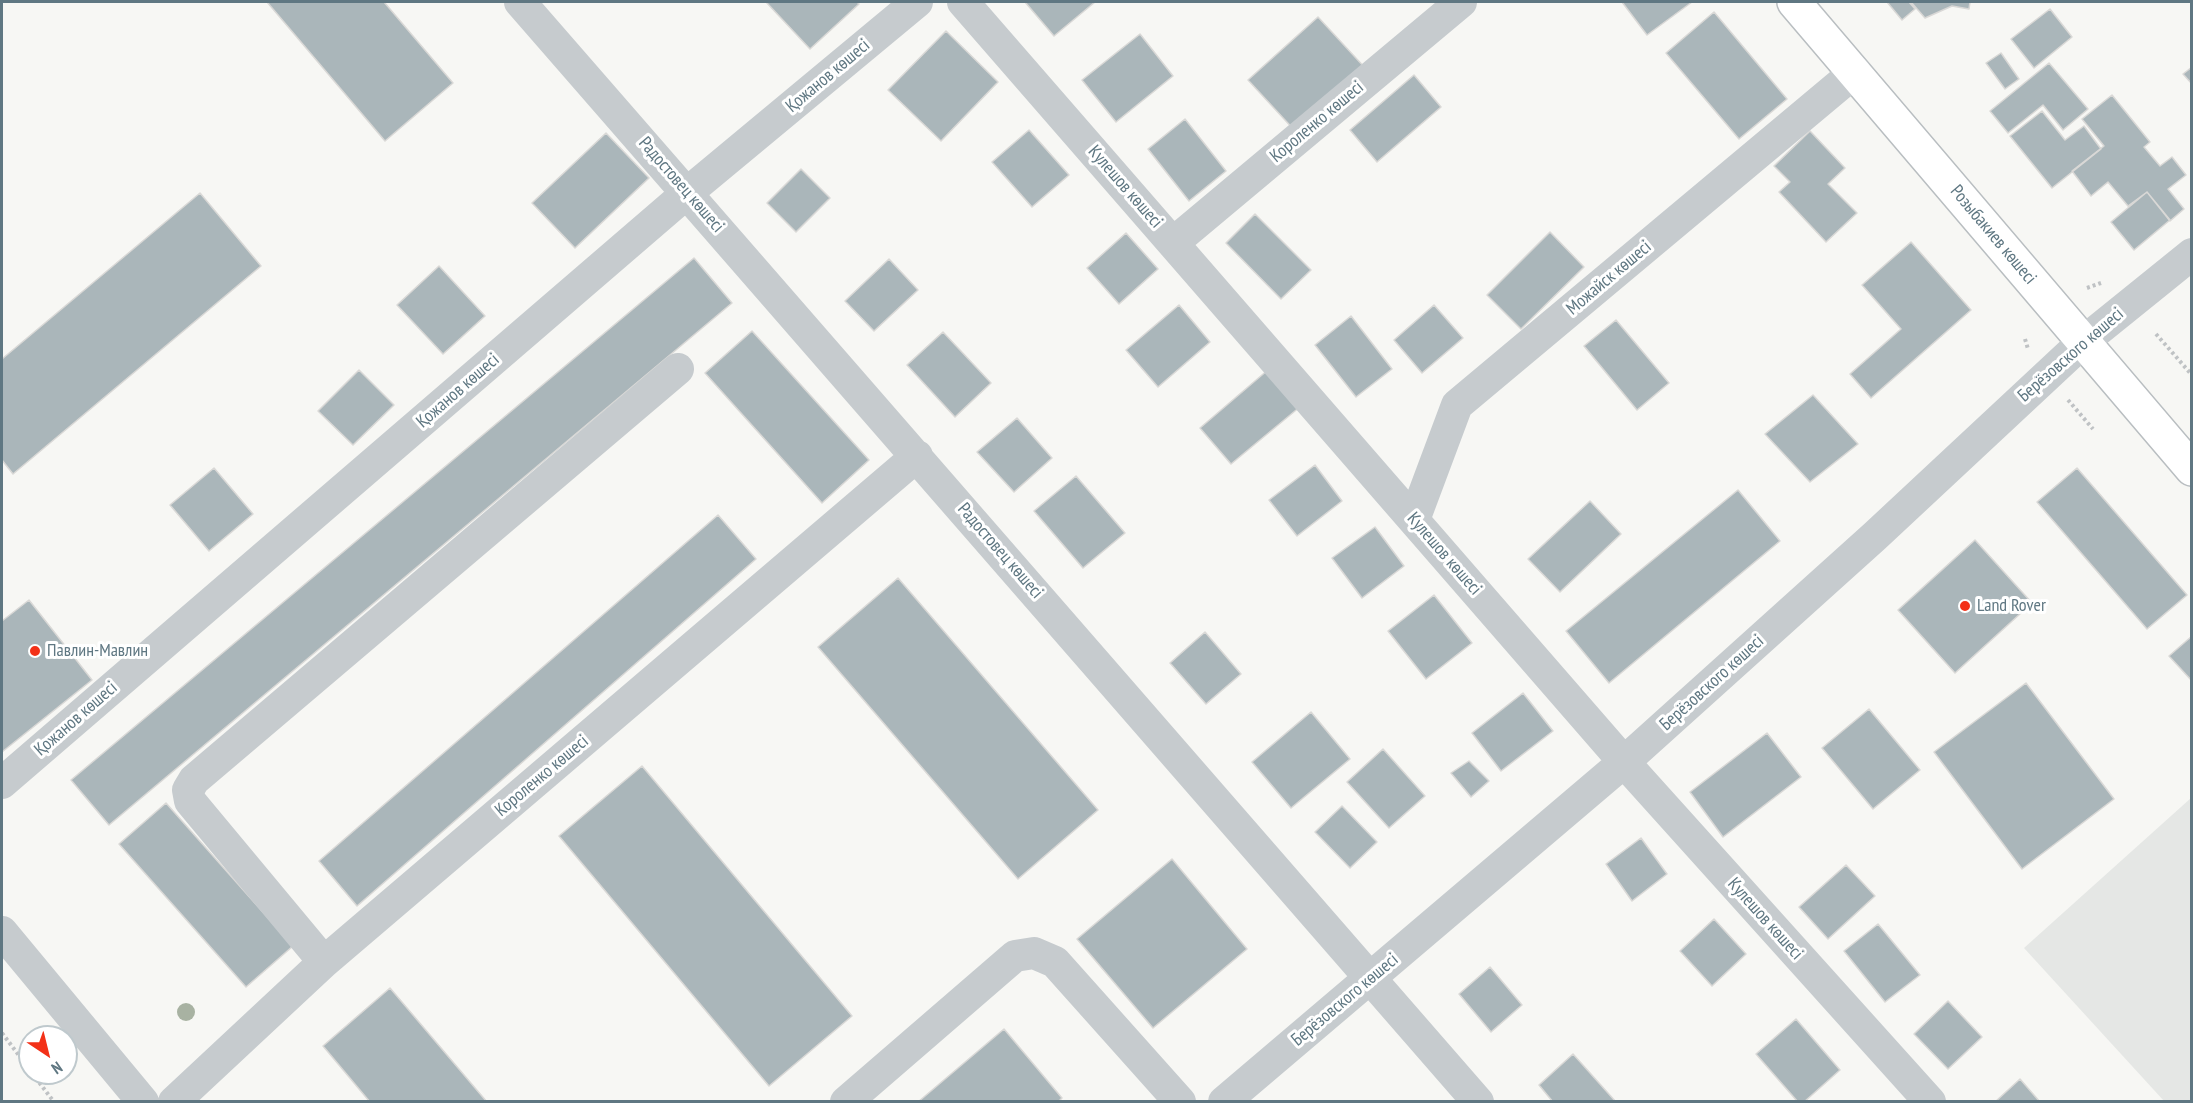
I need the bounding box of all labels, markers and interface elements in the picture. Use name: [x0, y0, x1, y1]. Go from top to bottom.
street label: Қожанов көшесі: [782, 35, 874, 117]
street label: Короленко көшесі: [1266, 77, 1368, 167]
street label: Радостовец көшесі: [634, 133, 728, 237]
street label: Кулешов көшесі: [1083, 141, 1167, 233]
street label: Розыбакиев көшесі: [1945, 181, 2041, 289]
street label: Можайск көшесі: [1562, 236, 1656, 320]
street label: Берёзовского көшесі: [2014, 303, 2128, 407]
street label: Қожанов көшесі: [412, 349, 504, 433]
street label: Радостовец көшесі: [953, 499, 1047, 603]
street label: Кулешов көшесі: [1402, 508, 1486, 600]
place label: Land Rover: [1977, 595, 2046, 617]
marker: Land Rover: [1958, 599, 1972, 613]
street label: Берёзовского көшесі: [1655, 631, 1769, 735]
place label: Павлин-Мавлин: [47, 640, 148, 662]
marker: Павлин-Мавлин: [28, 644, 42, 658]
street label: Қожанов көшесі: [30, 677, 122, 761]
street label: Короленко көшесі: [491, 731, 593, 821]
street label: Кулешов көшесі: [1723, 874, 1807, 964]
street label: Берёзовского көшесі: [1287, 949, 1403, 1051]
north arrow: [18, 1025, 78, 1085]
text: N: [48, 1057, 66, 1079]

